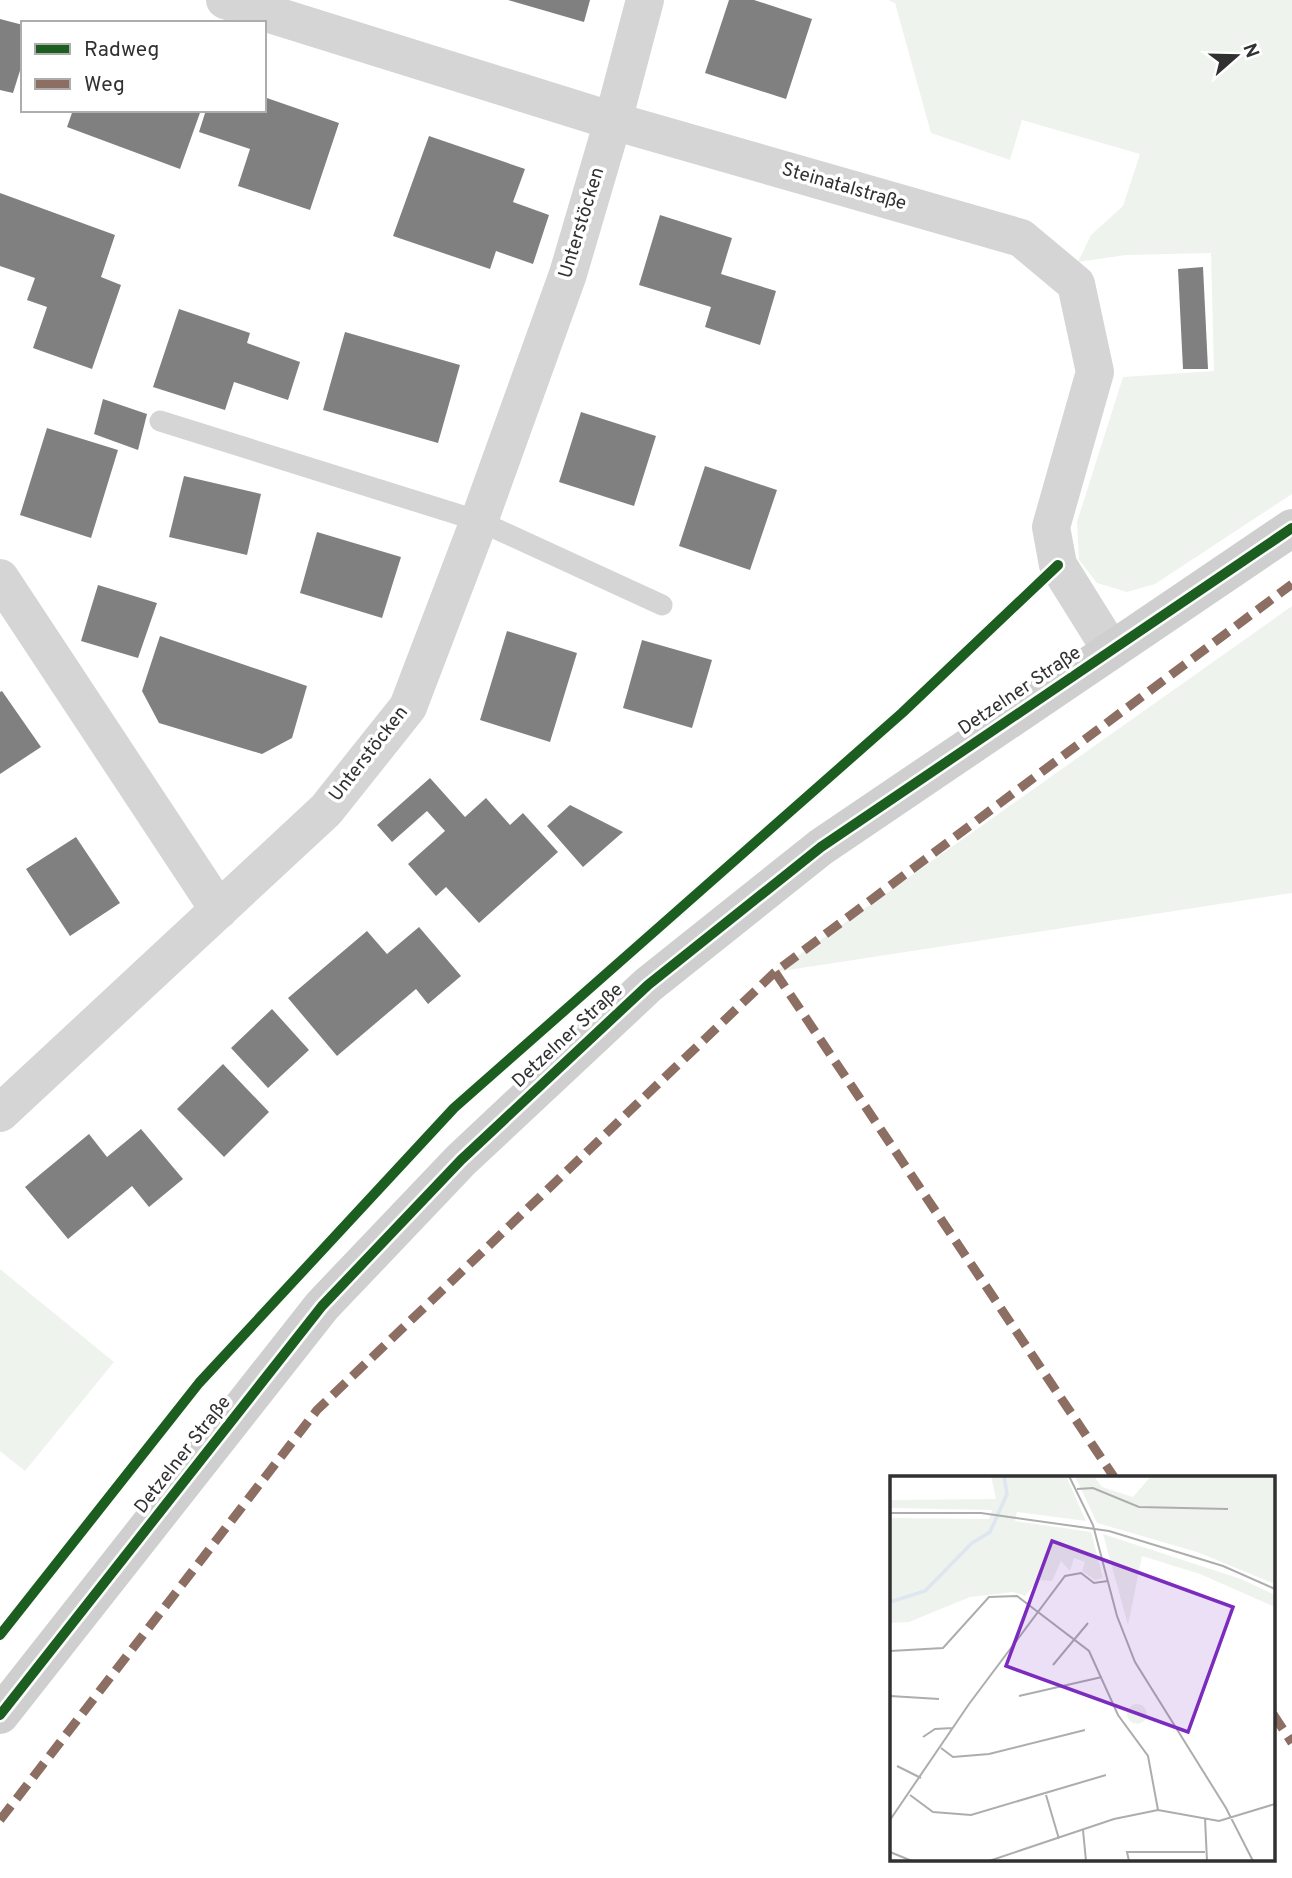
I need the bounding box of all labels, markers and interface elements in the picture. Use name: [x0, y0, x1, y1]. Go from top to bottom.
legend: [21, 21, 266, 112]
north arrow: [1201, 21, 1271, 91]
text: Radweg: [84, 37, 159, 64]
text: N: [1236, 40, 1264, 61]
text: Weg: [84, 72, 125, 99]
street label: Steinatalstraße: [779, 158, 909, 216]
street label: Unterstöcken: [554, 165, 610, 281]
street label: Detzelner Straße: [954, 641, 1086, 741]
street label: Unterstöcken: [324, 701, 414, 807]
street label: Detzelner Straße: [508, 978, 628, 1094]
street label: Detzelner Straße: [130, 1391, 236, 1519]
inset map: [890, 1476, 1274, 1860]

